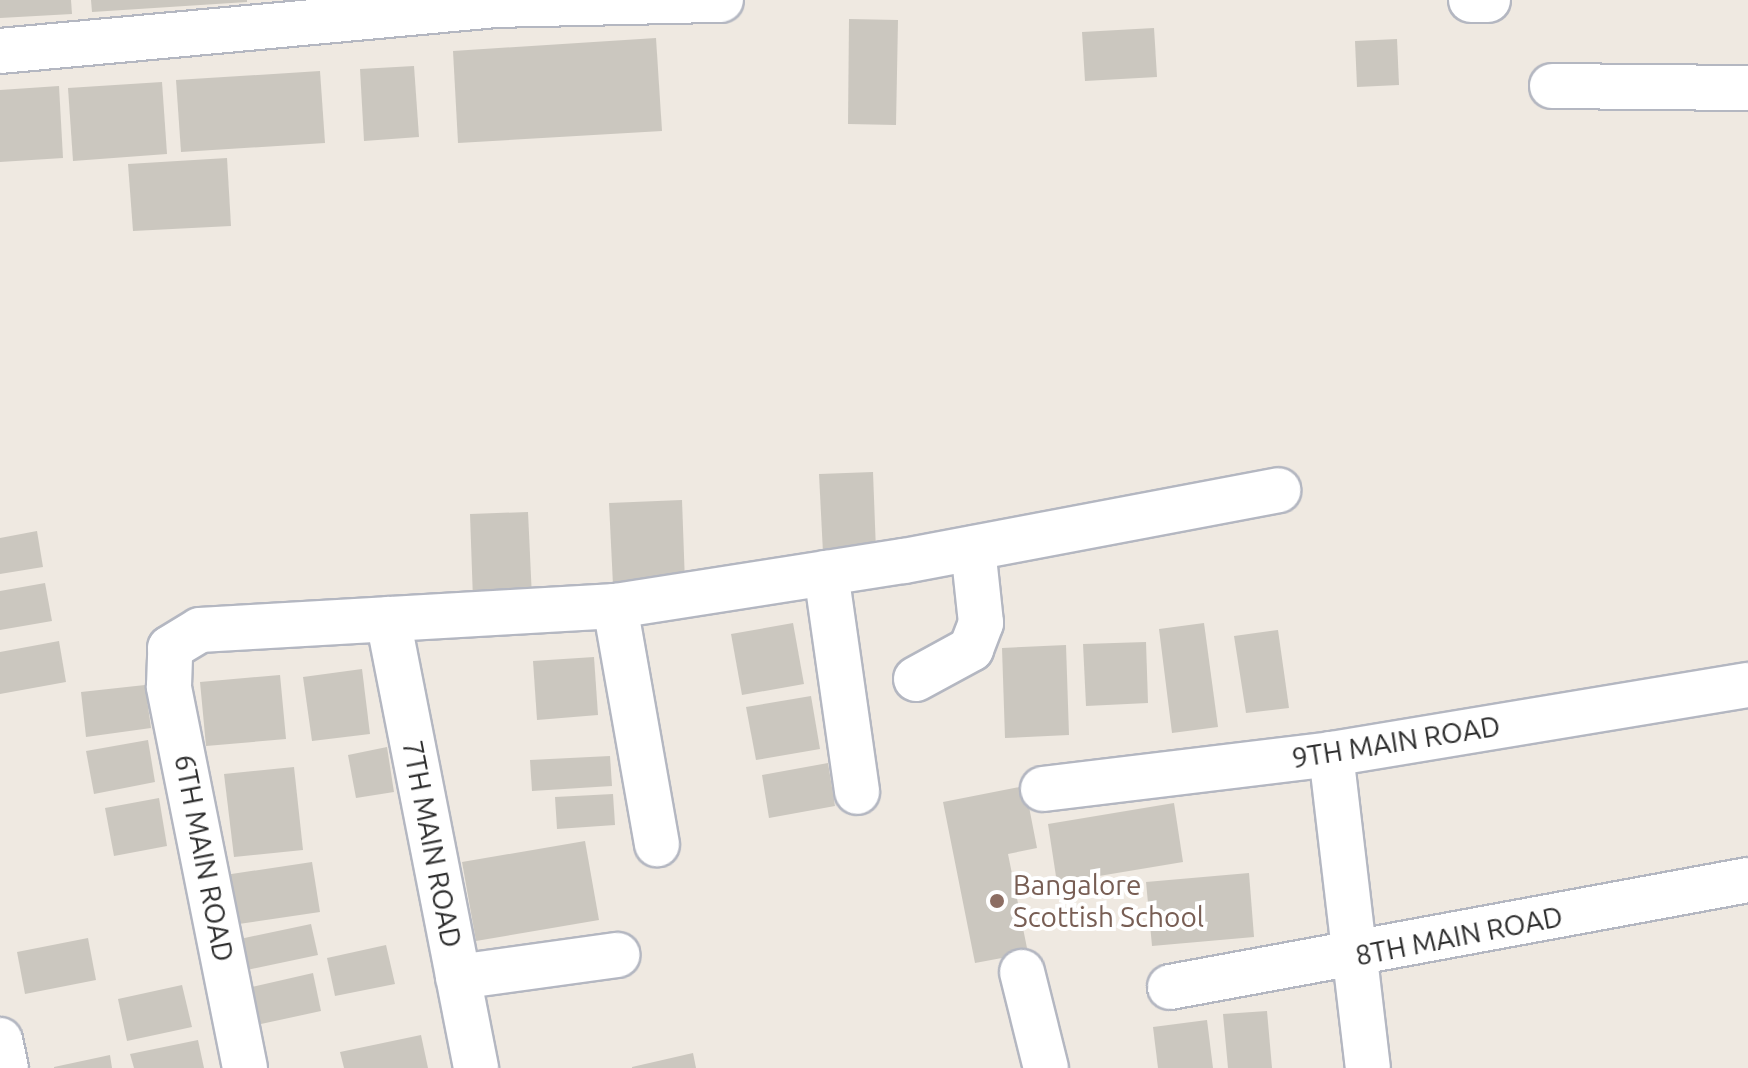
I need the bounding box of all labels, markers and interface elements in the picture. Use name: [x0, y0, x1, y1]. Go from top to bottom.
street label: 9TH MAIN ROAD: [1290, 709, 1502, 775]
street label: 7TH MAIN ROAD: [395, 738, 469, 950]
street label: 6TH MAIN ROAD: [167, 752, 241, 964]
place label: Bangalore Scottish School: [1013, 868, 1204, 934]
marker: Bangalore Scottish School: [988, 892, 1006, 910]
street label: 8TH MAIN ROAD: [1353, 899, 1565, 973]

